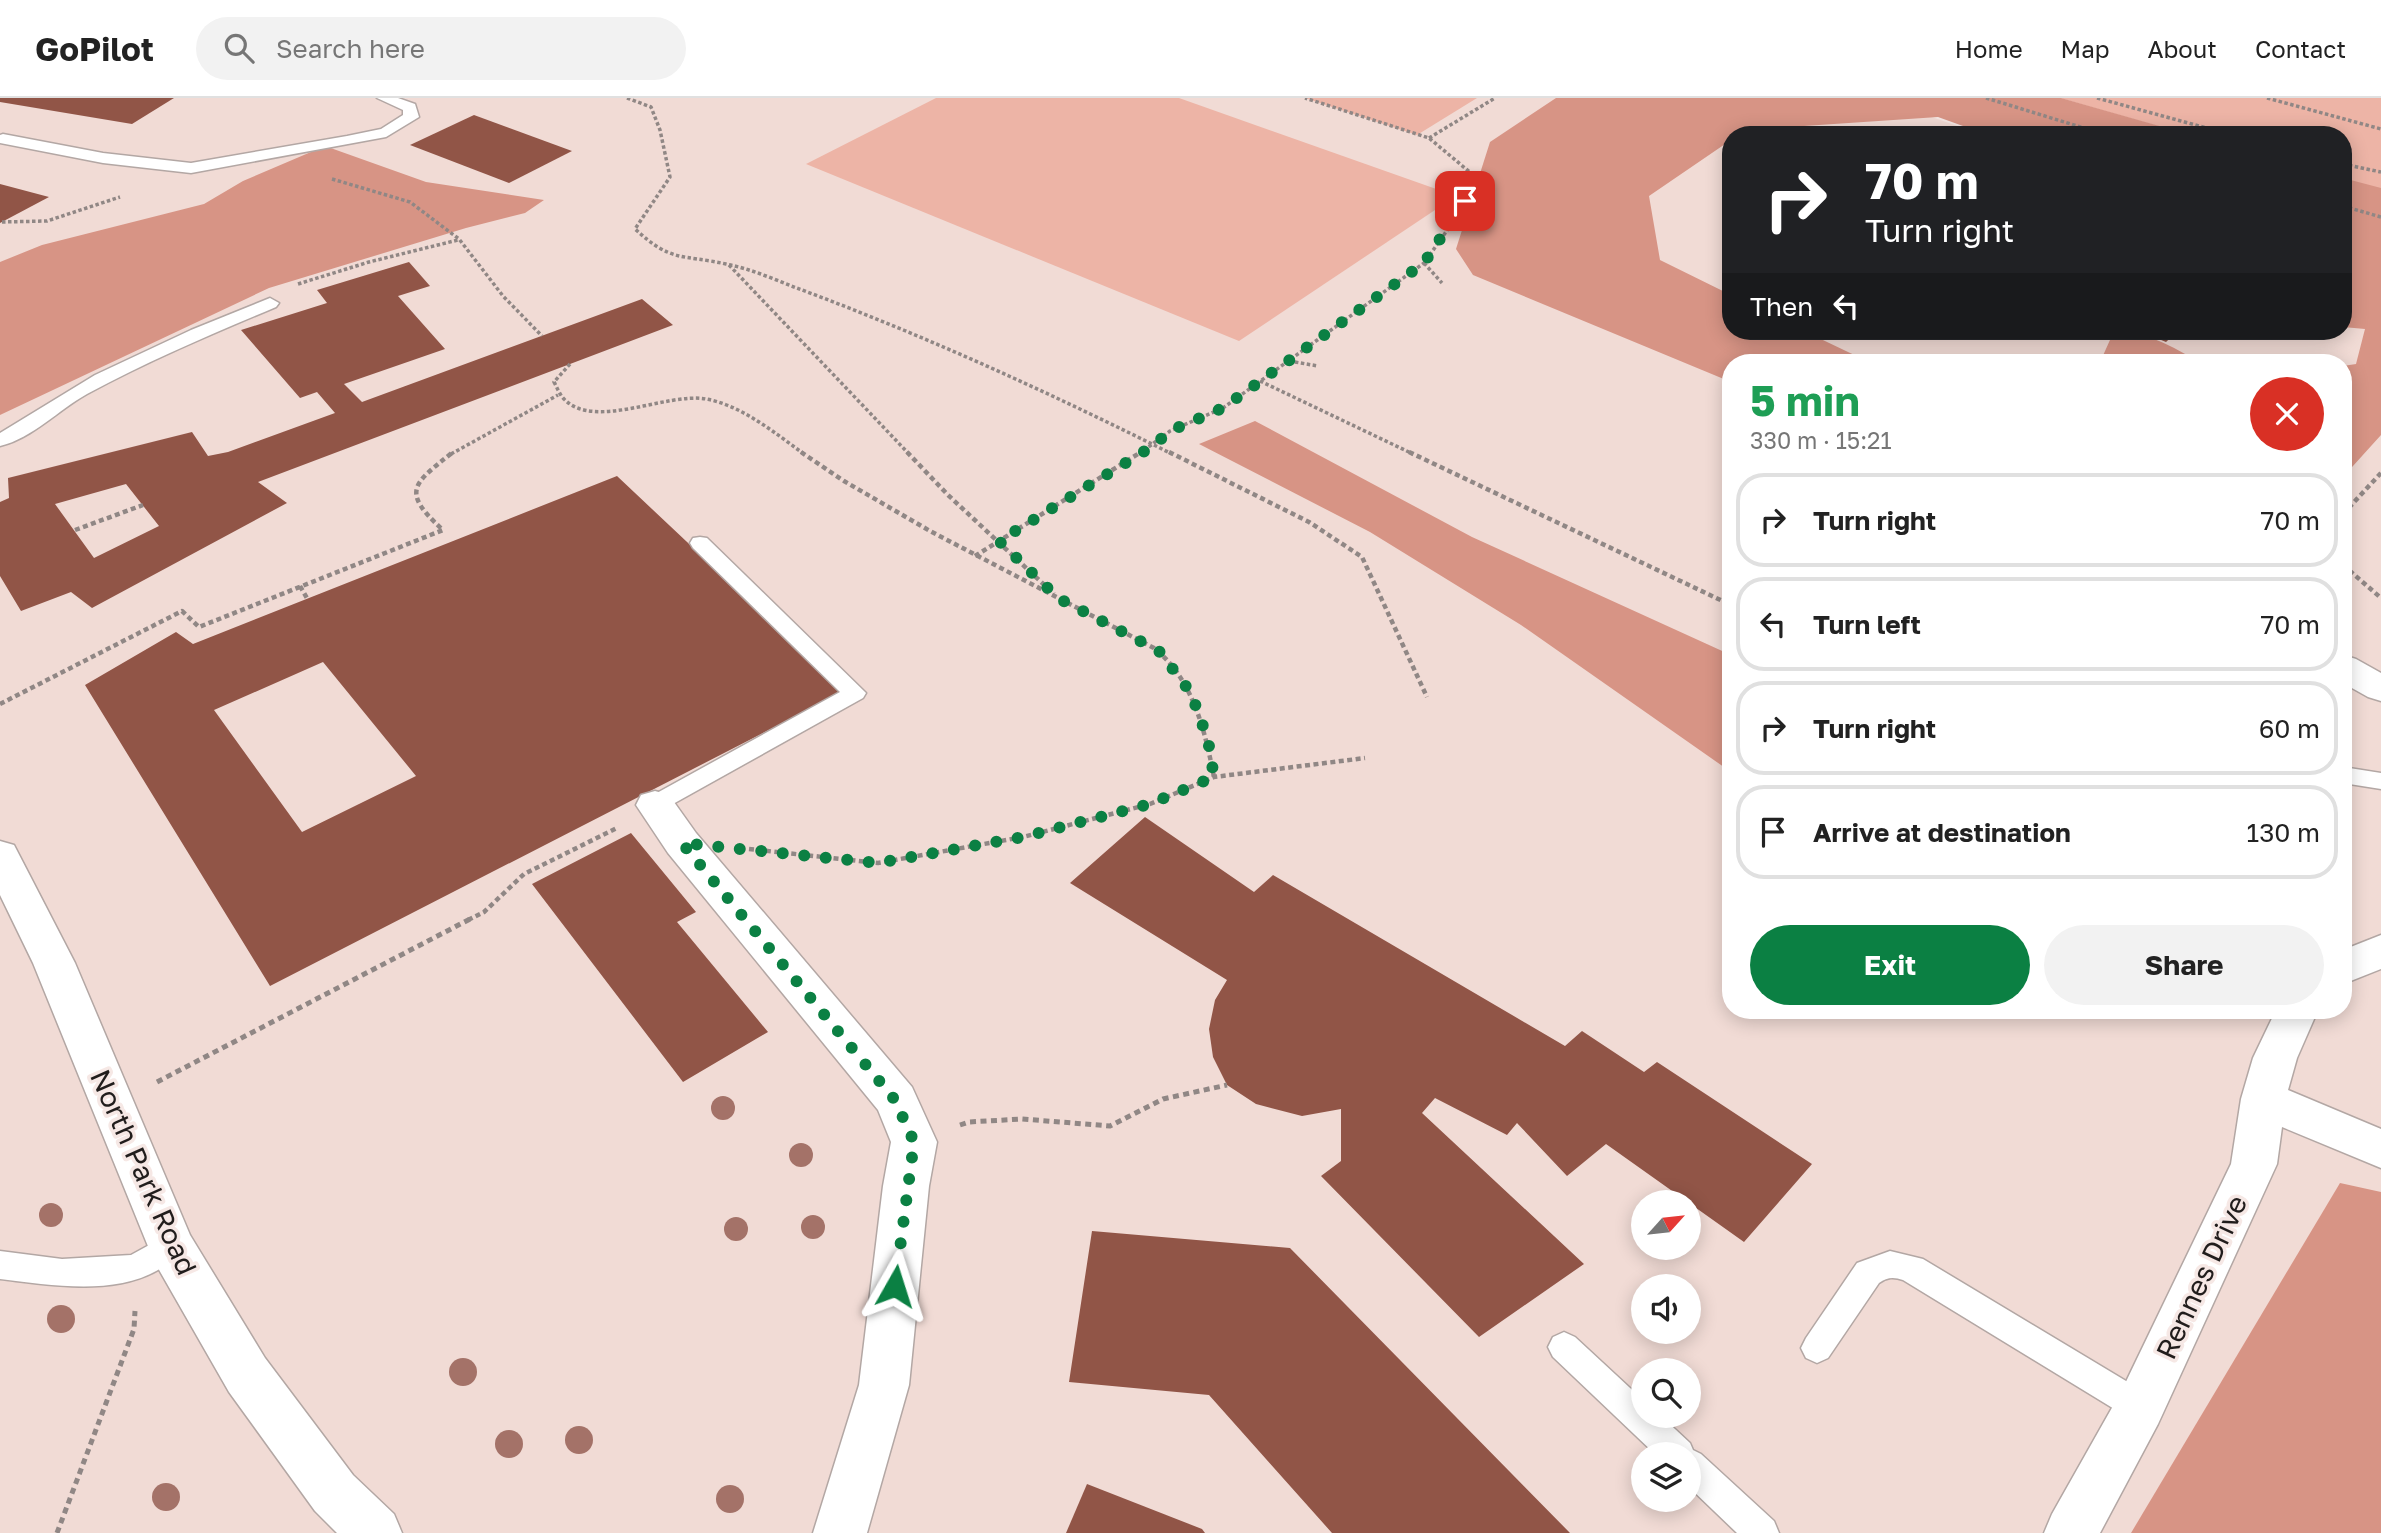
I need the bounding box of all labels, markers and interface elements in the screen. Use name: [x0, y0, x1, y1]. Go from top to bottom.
search box: [196, 17, 686, 80]
text: GoPilot: [35, 29, 154, 68]
icon: search: [220, 29, 258, 67]
text: Search here: [276, 33, 425, 64]
text: Home: [1955, 34, 2023, 63]
text: Map: [2061, 34, 2110, 63]
text: About: [2148, 34, 2217, 63]
text: Contact: [2255, 34, 2346, 63]
text: 70 m: [1865, 151, 1979, 210]
icon: right: [1750, 154, 1841, 245]
pin: [1435, 171, 1495, 231]
icon: arrive: [1446, 182, 1484, 220]
text: Turn right: [1865, 211, 2014, 249]
icon: left: [1827, 287, 1865, 325]
text: Then: [1750, 291, 1813, 322]
text: 5 min: [1750, 375, 1860, 425]
button: close: [2250, 377, 2324, 451]
text: 330 m · 15:21: [1750, 426, 1892, 454]
icon: right: [1754, 501, 1792, 539]
text: Turn right: [1813, 505, 1936, 536]
text: 70 m: [2261, 505, 2320, 536]
icon: left: [1754, 605, 1792, 643]
text: Turn left: [1813, 609, 1921, 640]
text: 70 m: [2261, 609, 2320, 640]
icon: right: [1754, 709, 1792, 747]
text: Turn right: [1813, 713, 1936, 744]
text: 60 m: [2259, 713, 2320, 744]
icon: arrive: [1754, 813, 1792, 851]
text: Arrive at destination: [1813, 817, 2071, 848]
text: 130 m: [2247, 817, 2320, 848]
button: Exit: [1750, 925, 2030, 1005]
button: Share: [2044, 925, 2324, 1005]
street label: North Park Road: [84, 1064, 204, 1280]
north arrow: [1631, 1190, 1701, 1260]
map controls: [1631, 1190, 1701, 1512]
street label: Rennes Drive: [2149, 1190, 2253, 1364]
position arrow: [858, 1249, 932, 1323]
button: sound: [1631, 1274, 1701, 1344]
button: search: [1631, 1358, 1701, 1428]
button: layers: [1631, 1442, 1701, 1512]

